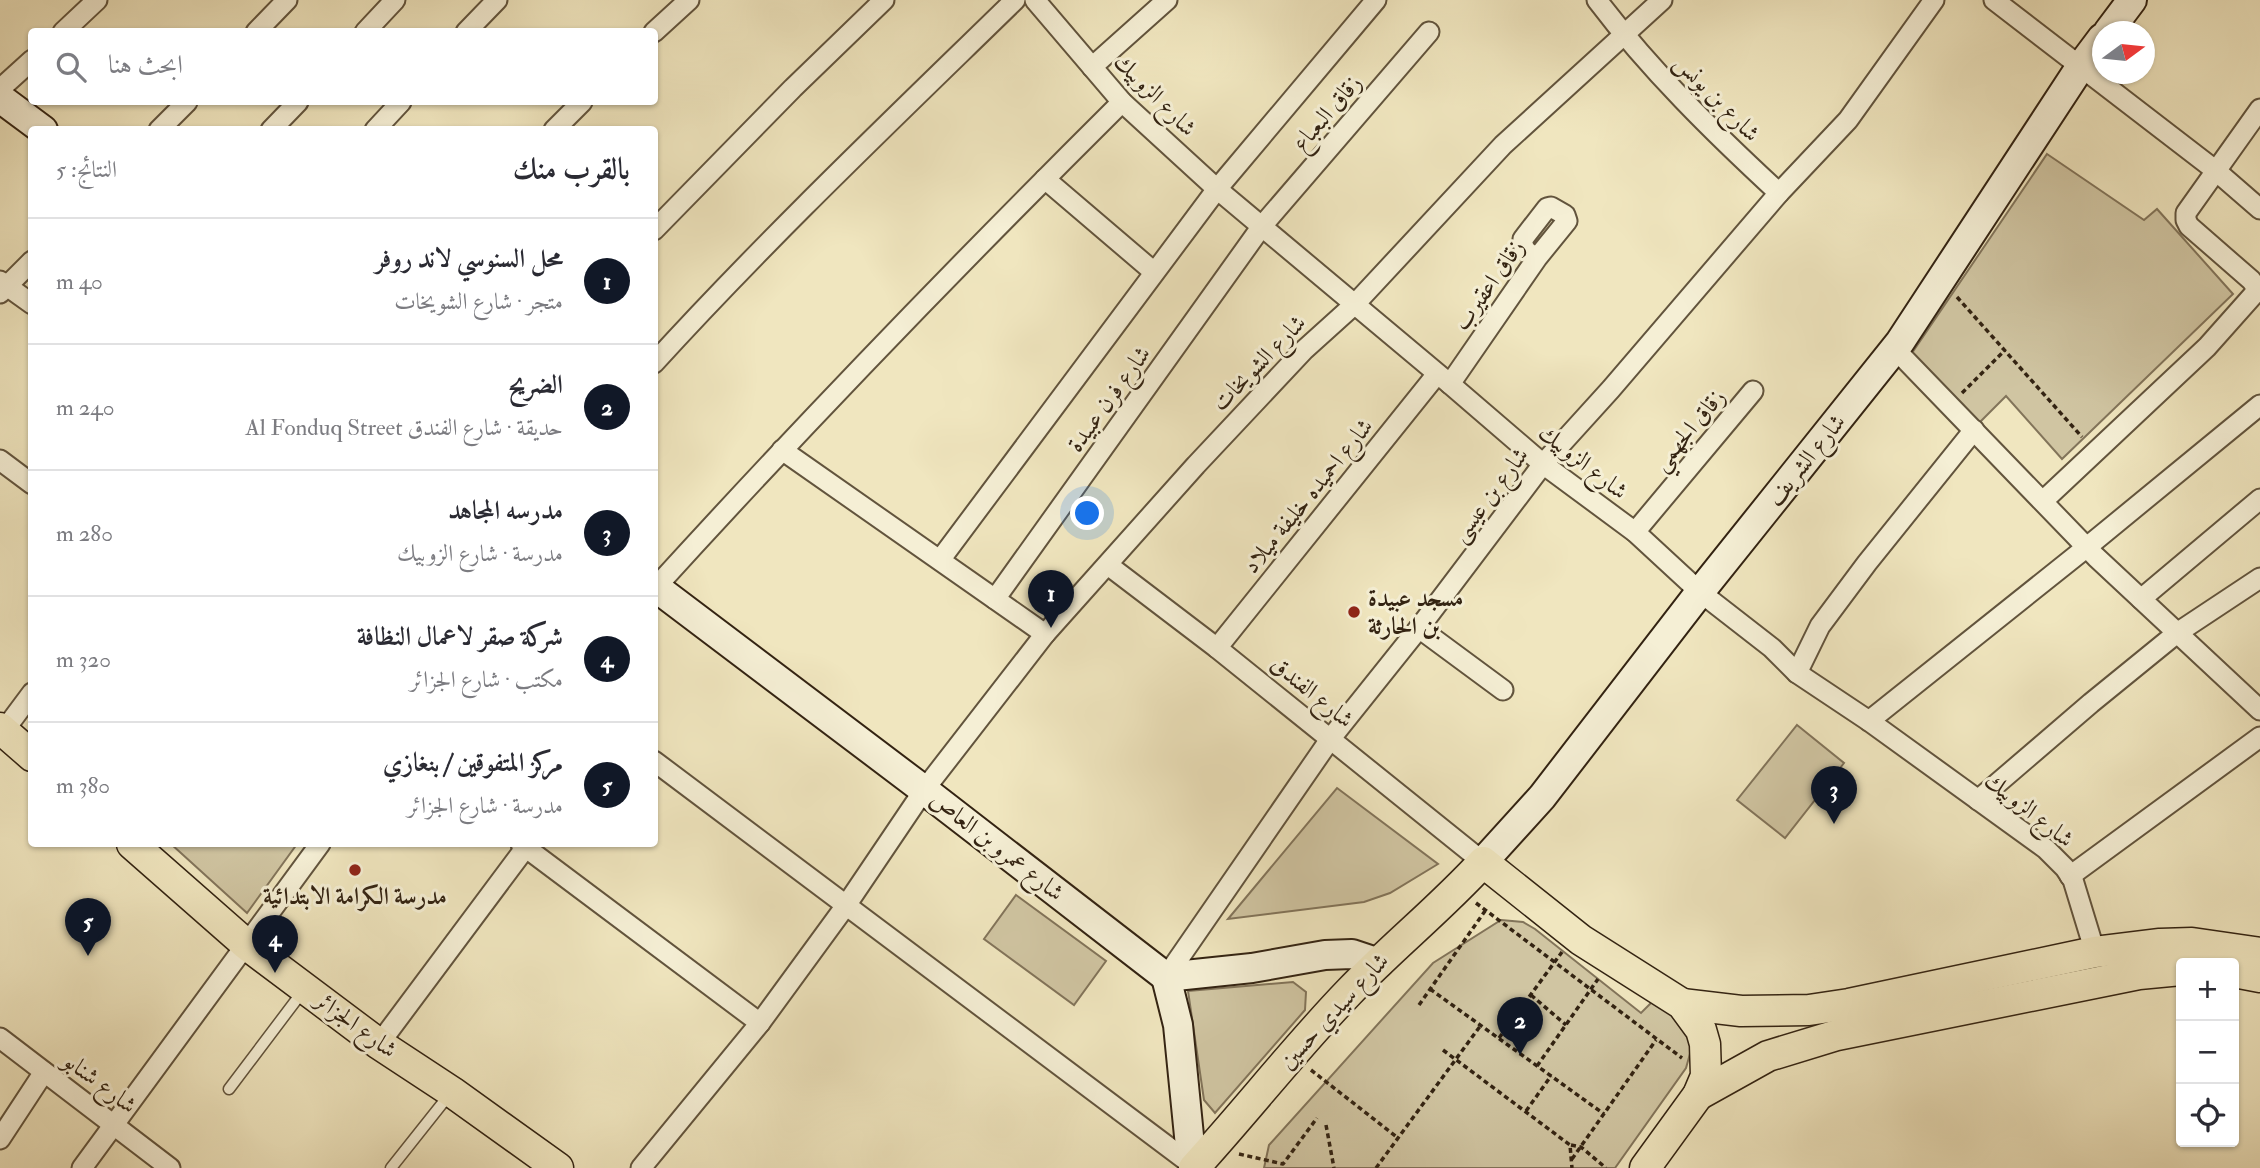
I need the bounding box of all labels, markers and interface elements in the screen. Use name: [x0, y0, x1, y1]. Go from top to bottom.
north arrow: [2092, 21, 2155, 84]
search box: [28, 28, 658, 105]
street label: شارع الزوبيك: [1104, 47, 1203, 146]
street label: شارع بن يونس: [1664, 47, 1767, 151]
icon: search: [52, 48, 90, 86]
text: ابحث هنا: [108, 49, 183, 81]
street label: زقاق البعباع: [1285, 68, 1372, 161]
text: بالقرب منك: [513, 151, 630, 188]
text: النتائج: 5: [56, 155, 117, 184]
street label: زقاق اعقيرب: [1446, 233, 1532, 337]
text: محل السنوسي لاند روفر: [375, 243, 563, 275]
text: 40 m: [56, 267, 103, 296]
text: 1: [603, 267, 611, 296]
text: متجر · شارع الشويخات: [394, 287, 563, 316]
street label: شارع الشويخات: [1205, 308, 1316, 421]
street label: شارع فرن عبيدة: [1060, 340, 1161, 461]
text: الضريح: [508, 369, 563, 401]
street label: زقاق الجهمي: [1645, 382, 1738, 482]
text: 240 m: [56, 393, 115, 422]
text: 2: [601, 393, 613, 422]
street label: شارع الشريف: [1759, 407, 1856, 515]
street label: شارع احميده خليفة ميلاد: [1236, 412, 1383, 583]
text: حديقة · شارع الفندق Al Fonduq Street: [245, 413, 563, 442]
street label: شارع الزوبيك: [1529, 417, 1634, 510]
street label: شارع بن عيسى: [1444, 441, 1539, 551]
text: مدرسه المجاهد: [448, 495, 563, 527]
your location: [1070, 496, 1104, 530]
text: 280 m: [56, 519, 113, 548]
text: 3: [603, 519, 611, 548]
text: مدرسة · شارع الزوبيك: [397, 539, 563, 568]
pin: 1: [1028, 570, 1074, 628]
place label: مسجد عبيدة بن الحارثة: [1368, 583, 1463, 642]
marker: مسجد عبيدة بن الحارثة: [1346, 604, 1362, 620]
text: شركة صقر لاعمال النظافة: [357, 621, 563, 653]
text: 320 m: [56, 645, 111, 674]
text: 4: [601, 645, 613, 674]
street label: شارع الفندق: [1261, 649, 1360, 738]
text: مكتب · شارع الجزائر: [410, 665, 563, 694]
text: مركز المتفوقين / بنغازي: [383, 747, 563, 779]
street label: شارع الزوبيك: [1975, 765, 2080, 858]
pin: 3: [1811, 766, 1857, 824]
text: 380 m: [56, 771, 110, 800]
text: 5: [602, 771, 612, 800]
street label: شارع عمرو بن العاص: [921, 784, 1070, 911]
text: مدرسة · شارع الجزائر: [407, 791, 563, 820]
marker: مدرسة الكرامة الابتدائية: [347, 862, 363, 878]
place label: مدرسة الكرامة الابتدائية: [263, 881, 447, 912]
pin: 5: [65, 898, 111, 956]
pin: 4: [252, 915, 298, 973]
street label: شارع سيدي حسين: [1272, 946, 1399, 1079]
map controls: [2176, 958, 2239, 1147]
button: +: [2176, 958, 2239, 1021]
street label: شارع الجزائر: [304, 983, 403, 1069]
pin: 2: [1497, 997, 1543, 1055]
button: −: [2176, 1021, 2239, 1084]
street label: شارع شنابو: [53, 1044, 143, 1124]
button: locate: [2176, 1084, 2239, 1147]

